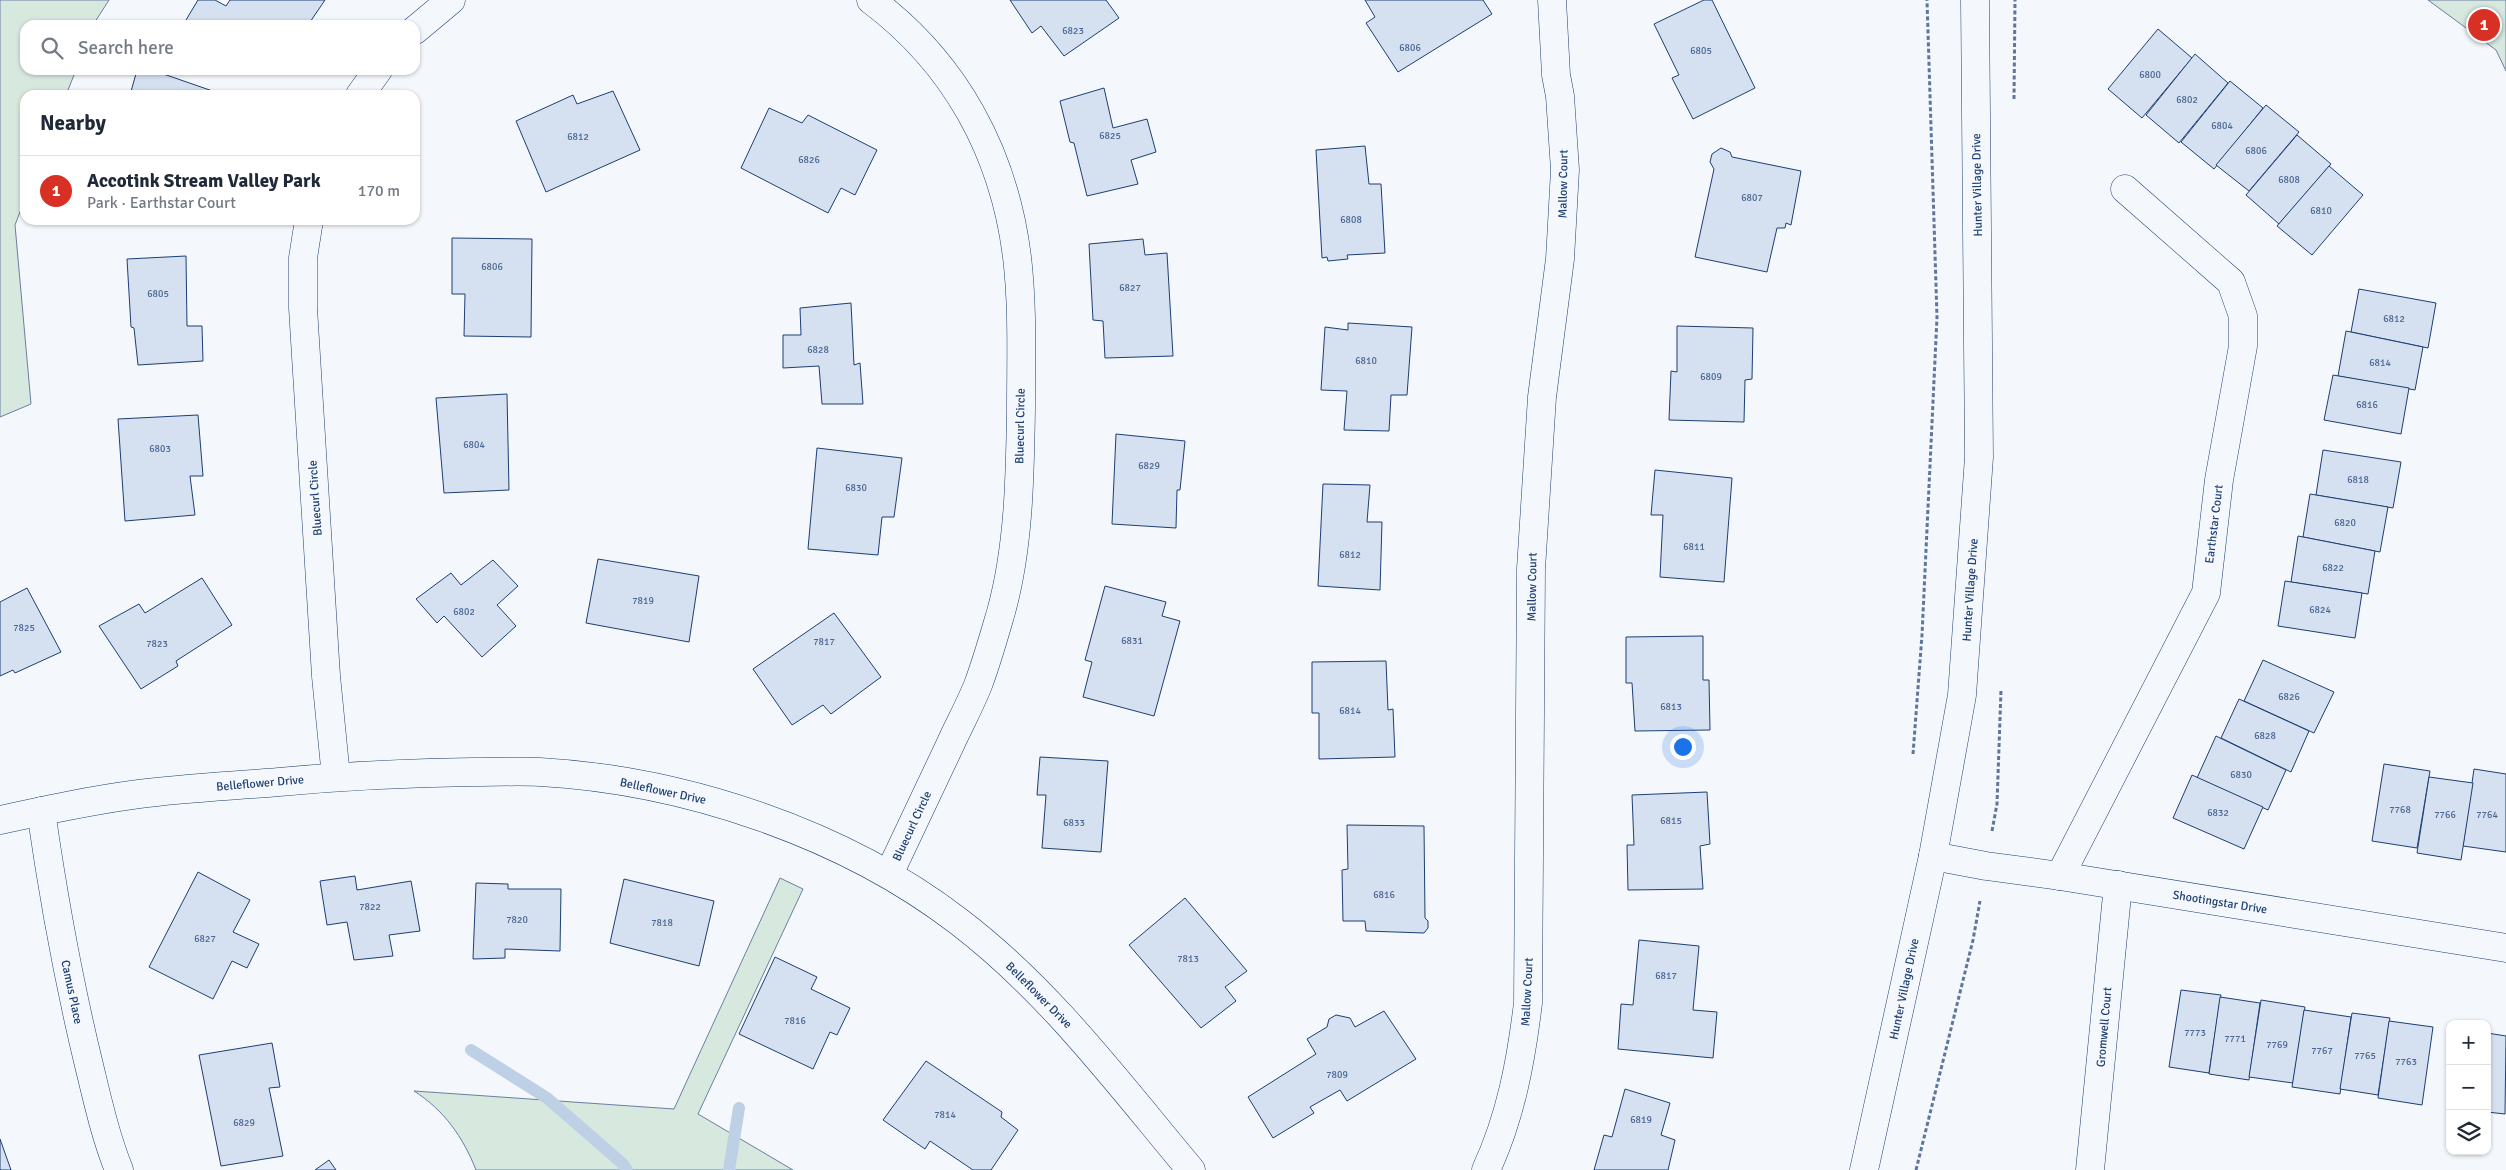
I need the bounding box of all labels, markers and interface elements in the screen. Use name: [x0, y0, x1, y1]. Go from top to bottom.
pin: 1: [2468, 6, 2500, 44]
search box: [20, 20, 420, 75]
house number: 6823: [1062, 25, 1084, 37]
icon: search: [38, 34, 66, 62]
text: Search here: [78, 36, 174, 60]
house number: 6806: [1399, 42, 1421, 54]
house number: 6805: [1690, 45, 1712, 57]
house number: 6800: [2139, 69, 2161, 81]
house number: 6802: [2176, 94, 2198, 106]
text: Nearby: [40, 110, 106, 136]
house number: 6804: [2211, 120, 2233, 132]
house number: 6825: [1099, 130, 1121, 142]
house number: 6812: [567, 131, 589, 143]
street label: Hunter Village Drive: [1969, 133, 1986, 237]
house number: 6806: [2245, 145, 2267, 157]
street label: Mallow Court: [1555, 149, 1572, 219]
house number: 6826: [798, 154, 820, 166]
text: Accotink Stream Valley Park: [87, 169, 321, 193]
house number: 6808: [2278, 174, 2300, 186]
text: 1: [52, 181, 60, 201]
text: 170 m: [358, 181, 400, 201]
house number: 6807: [1741, 192, 1763, 204]
text: Park · Earthstar Court: [87, 193, 236, 213]
house number: 6810: [2310, 205, 2332, 217]
house number: 6808: [1340, 214, 1362, 226]
house number: 6806: [481, 261, 503, 273]
house number: 6827: [1119, 282, 1141, 294]
house number: 6805: [147, 288, 169, 300]
house number: 6812: [2383, 313, 2405, 325]
house number: 6828: [807, 344, 829, 356]
house number: 6810: [1355, 355, 1377, 367]
house number: 6814: [2369, 357, 2391, 369]
house number: 6809: [1700, 371, 1722, 383]
street label: Bluecurl Circle: [1012, 388, 1029, 464]
house number: 6816: [2356, 399, 2378, 411]
house number: 6804: [463, 439, 485, 451]
house number: 6803: [149, 443, 171, 455]
street label: Bluecurl Circle: [305, 460, 326, 536]
house number: 6829: [1138, 460, 1160, 472]
house number: 6818: [2347, 474, 2369, 486]
house number: 6830: [845, 482, 867, 494]
street label: Earthstar Court: [2202, 484, 2227, 564]
house number: 6820: [2334, 517, 2356, 529]
street label: Hunter Village Drive: [1959, 538, 1982, 642]
house number: 6811: [1683, 541, 1705, 553]
house number: 6812: [1339, 549, 1361, 561]
street label: Mallow Court: [1524, 552, 1541, 622]
house number: 6822: [2322, 562, 2344, 574]
house number: 7819: [632, 595, 654, 607]
house number: 6824: [2309, 604, 2331, 616]
house number: 6802: [453, 606, 475, 618]
house number: 7825: [13, 622, 35, 634]
house number: 6831: [1121, 635, 1143, 647]
house number: 7817: [813, 636, 835, 648]
house number: 7823: [146, 638, 168, 650]
house number: 6826: [2278, 691, 2300, 703]
house number: 6813: [1660, 701, 1682, 713]
house number: 6814: [1339, 705, 1361, 717]
house number: 6828: [2254, 730, 2276, 742]
your location: [1670, 734, 1696, 760]
house number: 6830: [2230, 769, 2252, 781]
street label: Belleflower Drive: [216, 772, 304, 795]
street label: Belleflower Drive: [618, 775, 707, 808]
street label: Bluecurl Circle: [890, 789, 935, 864]
house number: 7768: [2389, 804, 2411, 816]
house number: 6832: [2207, 807, 2229, 819]
house number: 7766: [2434, 809, 2456, 821]
house number: 7764: [2476, 809, 2498, 821]
house number: 6815: [1660, 815, 1682, 827]
house number: 6833: [1063, 817, 1085, 829]
street label: Shootingstar Drive: [2172, 888, 2268, 917]
house number: 6816: [1373, 889, 1395, 901]
house number: 7822: [359, 901, 381, 913]
house number: 7820: [506, 914, 528, 926]
house number: 7818: [651, 917, 673, 929]
house number: 6827: [194, 933, 216, 945]
street label: Hunter Village Drive: [1886, 937, 1923, 1041]
house number: 7813: [1177, 953, 1199, 965]
street label: Mallow Court: [1518, 957, 1537, 1027]
street label: Camus Place: [57, 959, 86, 1026]
street label: Belleflower Drive: [1002, 959, 1075, 1032]
house number: 6817: [1655, 970, 1677, 982]
street label: Gromwell Court: [2094, 986, 2115, 1068]
house number: 7816: [784, 1015, 806, 1027]
map controls: [2446, 1020, 2491, 1155]
button: +: [2446, 1020, 2491, 1065]
house number: 7773: [2184, 1027, 2206, 1039]
house number: 7771: [2224, 1033, 2246, 1045]
house number: 7769: [2266, 1039, 2288, 1051]
house number: 7767: [2311, 1045, 2333, 1057]
house number: 7765: [2354, 1050, 2376, 1062]
house number: 7763: [2395, 1056, 2417, 1068]
button: −: [2446, 1065, 2491, 1110]
house number: 7809: [1326, 1069, 1348, 1081]
house number: 7814: [934, 1109, 956, 1121]
button: layers: [2446, 1110, 2491, 1155]
house number: 6819: [1630, 1114, 1652, 1126]
house number: 6829: [233, 1117, 255, 1129]

